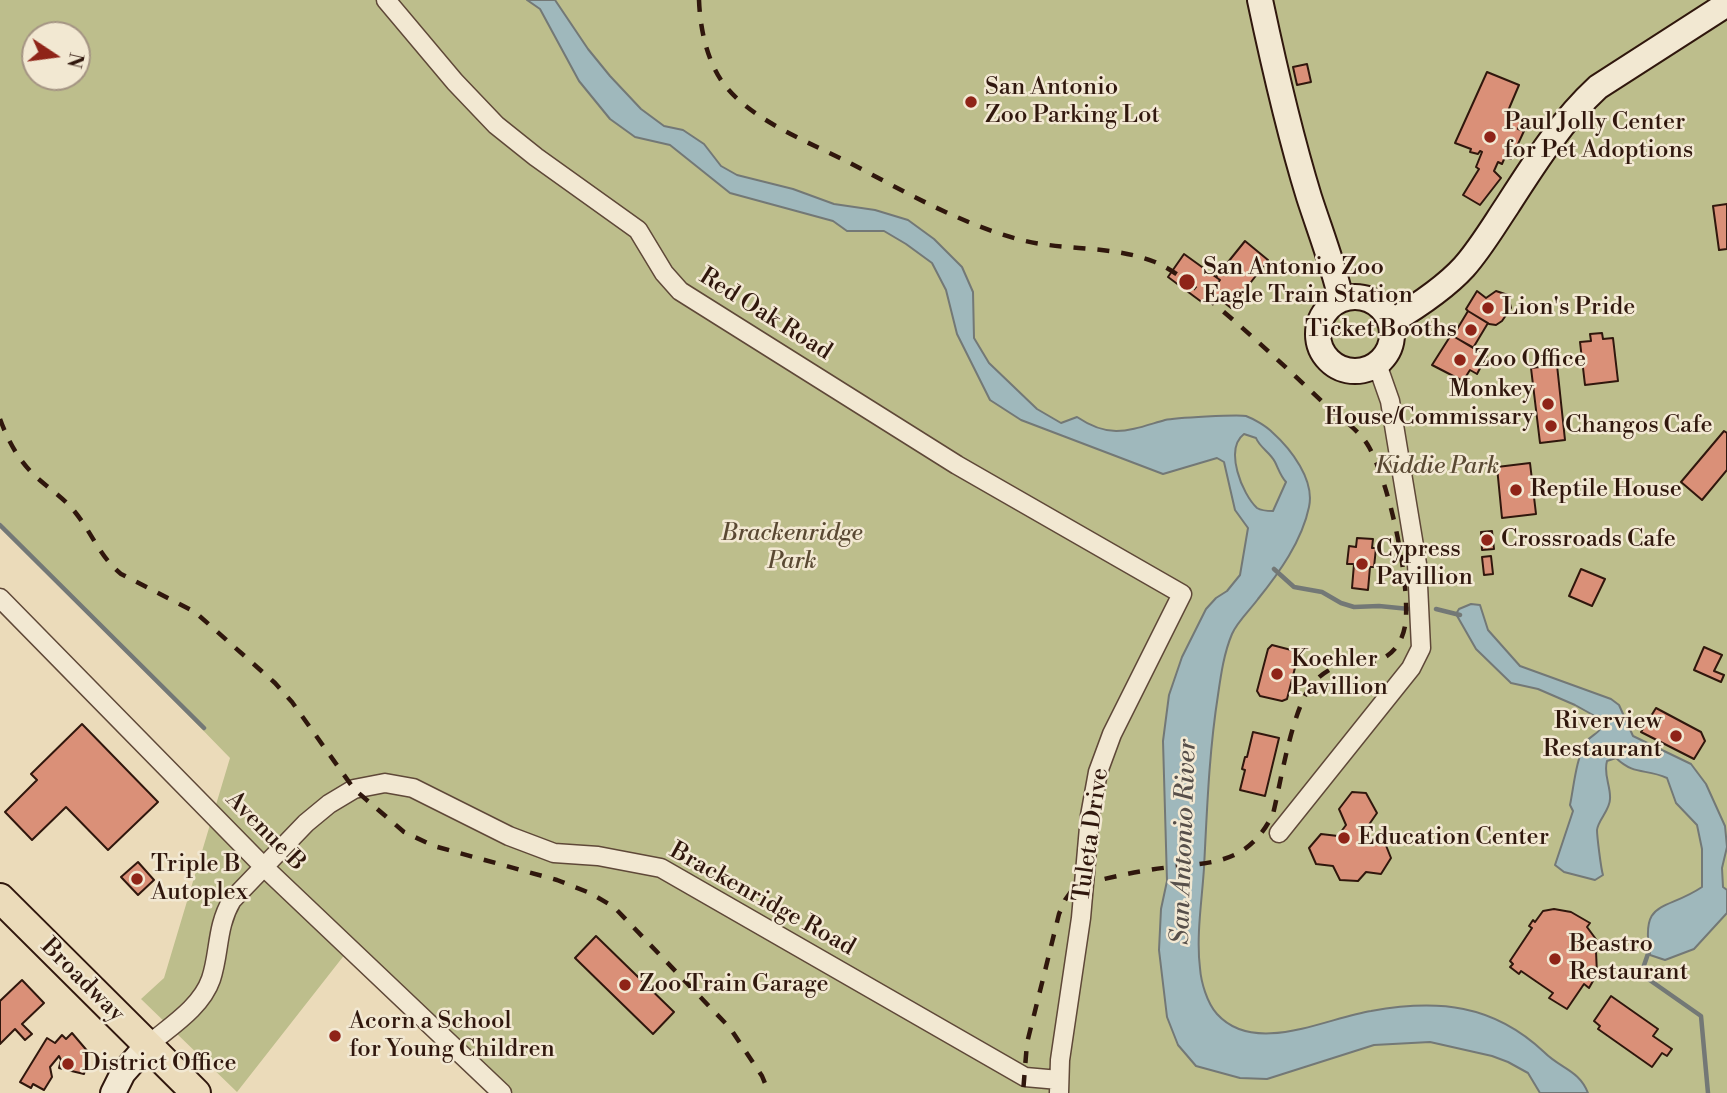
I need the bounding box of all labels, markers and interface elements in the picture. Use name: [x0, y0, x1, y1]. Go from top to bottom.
north arrow: [21, 21, 91, 91]
text: N: [61, 50, 88, 70]
place label: San Antonio Zoo Parking Lot: [985, 74, 1160, 130]
marker: San Antonio Zoo Parking Lot: [963, 94, 979, 110]
place label: Paul Jolly Center for Pet Adoptions: [1504, 109, 1693, 165]
marker: Paul Jolly Center for Pet Adoptions: [1482, 129, 1498, 145]
place label: San Antonio Zoo Eagle Train Station: [1203, 254, 1413, 310]
street label: Red Oak Road: [693, 263, 837, 367]
marker: San Antonio Zoo Eagle Train Station: [1177, 272, 1197, 292]
place label: Lion's Pride: [1502, 294, 1635, 322]
marker: Lion's Pride: [1480, 300, 1496, 316]
place label: Ticket Booths: [1305, 316, 1457, 344]
marker: Ticket Booths: [1463, 322, 1479, 338]
place label: Zoo Office: [1474, 346, 1586, 374]
marker: Zoo Office: [1452, 352, 1468, 368]
place label: Monkey House/Commissary: [1324, 376, 1534, 432]
marker: Monkey House/Commissary: [1540, 396, 1556, 412]
place label: Changos Cafe: [1565, 412, 1713, 440]
marker: Changos Cafe: [1543, 418, 1559, 434]
park label: Kiddie Park: [1375, 453, 1499, 481]
place label: Reptile House: [1530, 476, 1682, 504]
marker: Reptile House: [1508, 482, 1524, 498]
park label: Brackenridge Park: [721, 520, 863, 576]
place label: Crossroads Cafe: [1501, 526, 1676, 554]
marker: Crossroads Cafe: [1479, 532, 1495, 548]
place label: Cypress Pavillion: [1376, 536, 1473, 592]
marker: Cypress Pavillion: [1354, 556, 1370, 572]
place label: Koehler Pavillion: [1291, 646, 1388, 702]
marker: Koehler Pavillion: [1269, 666, 1285, 682]
place label: Riverview Restaurant: [1543, 708, 1662, 764]
marker: Riverview Restaurant: [1668, 728, 1684, 744]
water label: San Antonio River: [1166, 739, 1204, 945]
street label: Tuleta Drive: [1068, 766, 1116, 904]
street label: Avenue B: [219, 786, 311, 878]
place label: Education Center: [1358, 824, 1549, 852]
marker: Education Center: [1336, 830, 1352, 846]
street label: Brackenridge Road: [664, 837, 860, 963]
place label: Triple B Autoplex: [151, 851, 248, 907]
marker: Triple B Autoplex: [129, 871, 145, 887]
place label: Beastro Restaurant: [1569, 931, 1688, 987]
street label: Broadway: [34, 933, 130, 1029]
marker: Beastro Restaurant: [1547, 951, 1563, 967]
place label: Zoo Train Garage: [639, 971, 829, 999]
marker: Zoo Train Garage: [617, 977, 633, 993]
place label: Acorn a School for Young Children: [349, 1008, 555, 1064]
marker: Acorn a School for Young Children: [327, 1028, 343, 1044]
place label: District Office: [82, 1050, 237, 1078]
marker: District Office: [60, 1056, 76, 1072]

